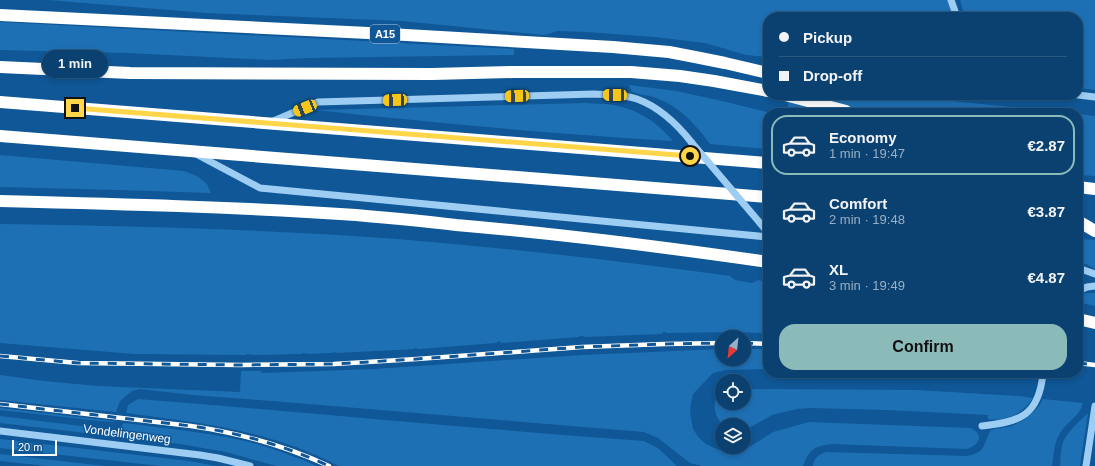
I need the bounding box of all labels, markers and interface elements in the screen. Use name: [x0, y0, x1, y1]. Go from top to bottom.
road number: A15: [370, 25, 400, 43]
text: Pickup: [803, 29, 852, 46]
callout: 1 min: [42, 50, 108, 78]
text: 1 min: [58, 56, 92, 71]
text: Drop-off: [803, 67, 862, 84]
car: [603, 89, 627, 101]
car: [505, 90, 529, 102]
car: [383, 94, 407, 106]
car: [292, 98, 318, 118]
route end: [66, 99, 84, 117]
icon: car: [781, 127, 817, 163]
text: Economy: [829, 129, 897, 146]
text: €2.87: [1027, 137, 1065, 154]
text: 1 min · 19:47: [829, 146, 905, 161]
route start: [681, 147, 699, 165]
icon: car: [781, 193, 817, 229]
text: Comfort: [829, 195, 887, 212]
text: €3.87: [1027, 203, 1065, 220]
text: 2 min · 19:48: [829, 212, 905, 227]
icon: car: [781, 259, 817, 295]
text: XL: [829, 261, 848, 278]
text: €4.87: [1027, 269, 1065, 286]
text: 3 min · 19:49: [829, 278, 905, 293]
button: Confirm: [779, 324, 1067, 370]
north arrow: [715, 330, 751, 366]
map controls: [715, 330, 751, 454]
button: locate: [715, 374, 751, 410]
button: layers: [715, 418, 751, 454]
street label: Vondelingenweg: [82, 422, 172, 446]
scale bar: [12, 438, 57, 457]
text: 20 m: [18, 441, 42, 453]

